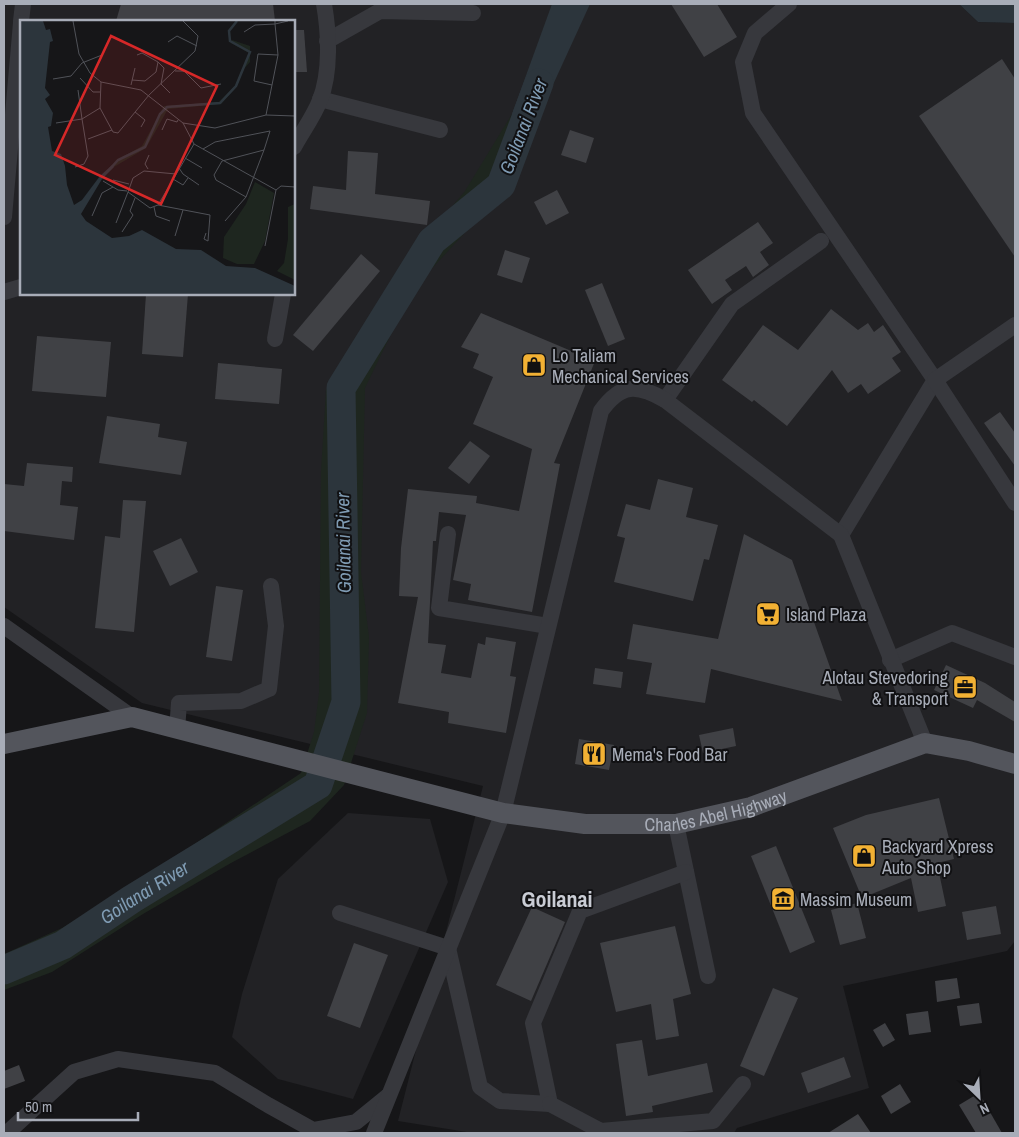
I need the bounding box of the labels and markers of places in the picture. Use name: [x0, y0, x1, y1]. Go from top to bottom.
place label: Lo Taliam Mechanical Services: [552, 343, 689, 389]
shop icon: Lo Taliam Mechanical Services: [521, 352, 547, 378]
supermarket icon: Island Plaza: [755, 601, 781, 627]
place label: Island Plaza: [786, 602, 866, 627]
place label: Alotau Stevedoring & Transport: [821, 665, 949, 711]
office icon: Alotau Stevedoring & Transport: [952, 674, 978, 700]
restaurant icon: Mema's Food Bar: [581, 741, 607, 767]
place label: Mema's Food Bar: [612, 742, 727, 767]
place label: Backyard Xpress Auto Shop: [881, 834, 994, 880]
shop icon: Backyard Xpress Auto Shop: [851, 843, 877, 869]
museum icon: Massim Museum: [770, 886, 796, 912]
place label: Massim Museum: [800, 887, 912, 912]

